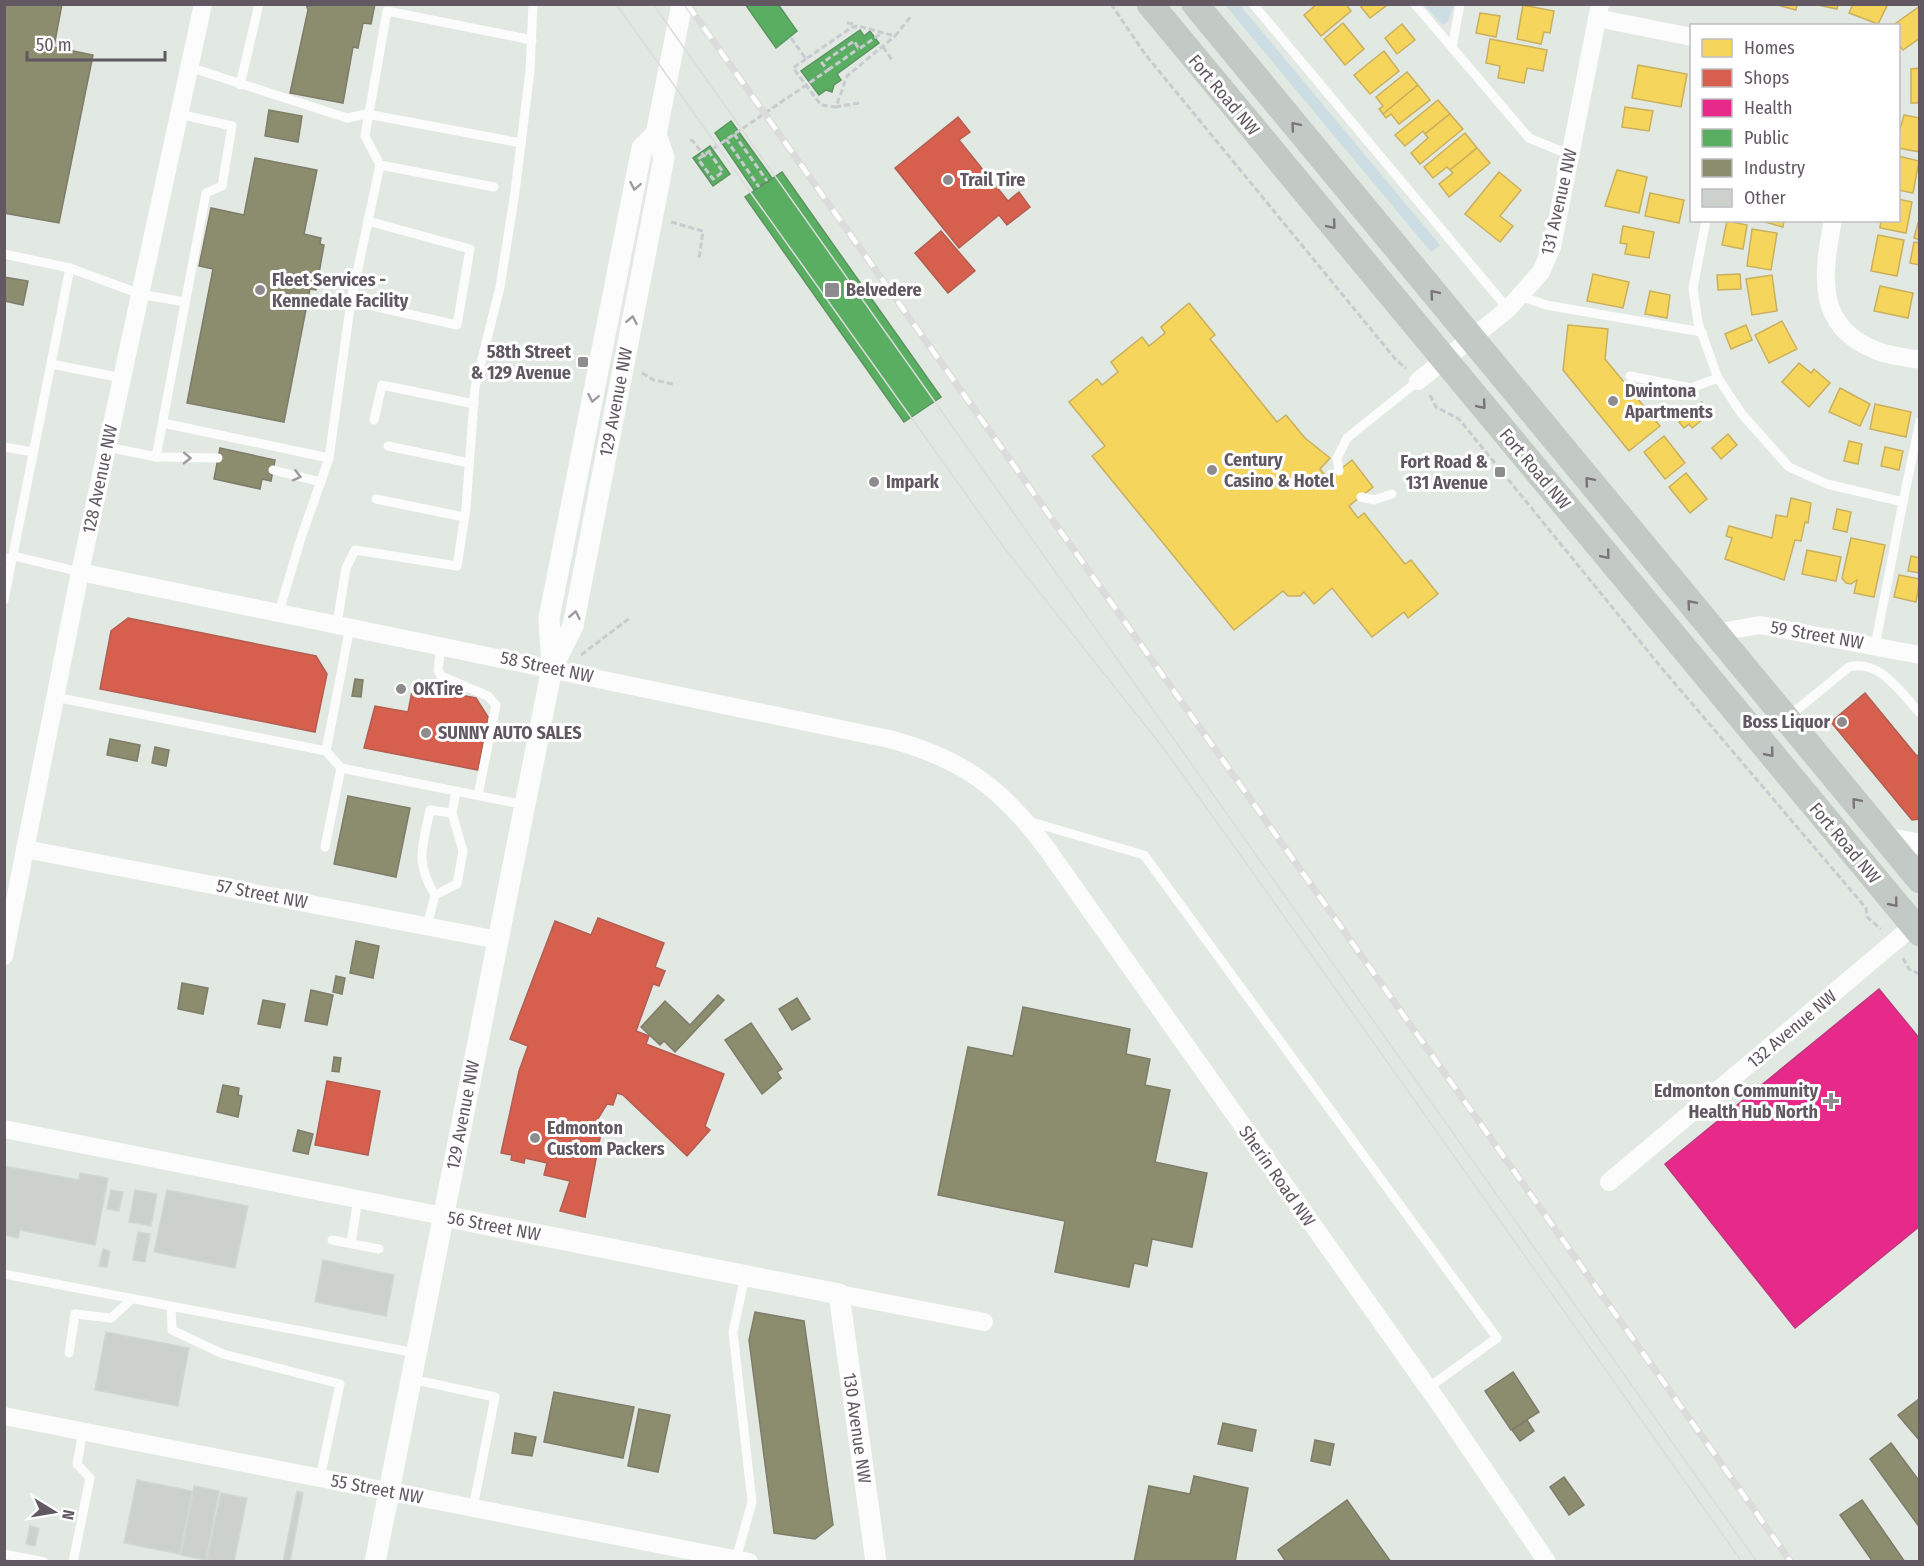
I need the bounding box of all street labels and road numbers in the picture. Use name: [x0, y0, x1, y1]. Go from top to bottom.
street label: Fort Road NW: [1184, 50, 1265, 140]
street label: 131 Avenue NW: [1536, 146, 1582, 257]
street label: 129 Avenue NW: [595, 345, 637, 458]
street label: 128 Avenue NW: [78, 422, 122, 536]
street label: Fort Road NW: [1495, 424, 1576, 514]
street label: 59 Street NW: [1769, 616, 1866, 654]
street label: 58 Street NW: [499, 646, 596, 688]
street label: Fort Road NW: [1805, 798, 1886, 888]
street label: 57 Street NW: [215, 874, 310, 914]
street label: 132 Avenue NW: [1743, 985, 1842, 1073]
street label: 129 Avenue NW: [442, 1058, 484, 1171]
street label: Sherin Road NW: [1234, 1121, 1320, 1231]
street label: 56 Street NW: [446, 1206, 543, 1246]
street label: 130 Avenue NW: [838, 1371, 876, 1485]
street label: 55 Street NW: [329, 1469, 426, 1509]

